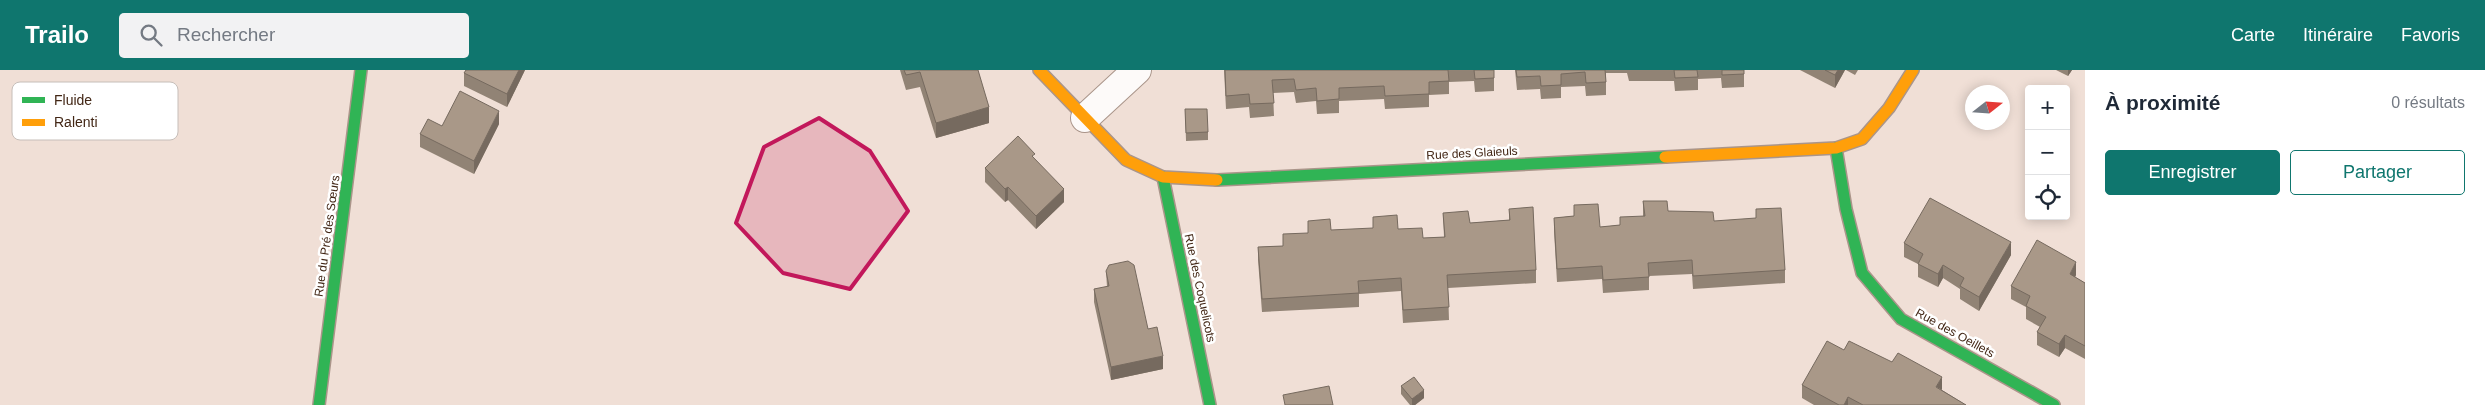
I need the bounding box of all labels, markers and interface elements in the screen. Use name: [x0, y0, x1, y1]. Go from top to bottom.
search box: [119, 13, 469, 58]
text: Trailo: [25, 21, 89, 48]
icon: search: [137, 21, 165, 49]
text: Rechercher: [177, 24, 275, 45]
text: Carte: [2231, 25, 2275, 45]
text: Itinéraire: [2303, 25, 2373, 45]
text: Favoris: [2401, 25, 2460, 45]
legend: [12, 82, 178, 140]
north arrow: [1965, 85, 2010, 130]
map controls: [2025, 85, 2070, 220]
button: +: [2025, 85, 2070, 130]
text: À proximité: [2105, 91, 2221, 114]
text: Fluide: [54, 92, 92, 108]
text: 0 résultats: [2391, 94, 2465, 111]
text: Ralenti: [54, 114, 98, 130]
button: −: [2025, 130, 2070, 175]
street label: Rue des Glaieuls: [1426, 144, 1518, 162]
button: Enregistrer: [2105, 150, 2280, 195]
button: Partager: [2290, 150, 2465, 195]
street label: Rue du Pré des Sœurs: [312, 174, 342, 298]
button: locate: [2025, 175, 2070, 220]
street label: Rue des Coquelicots: [1182, 232, 1218, 344]
street label: Rue des Oeillets: [1913, 306, 1997, 360]

